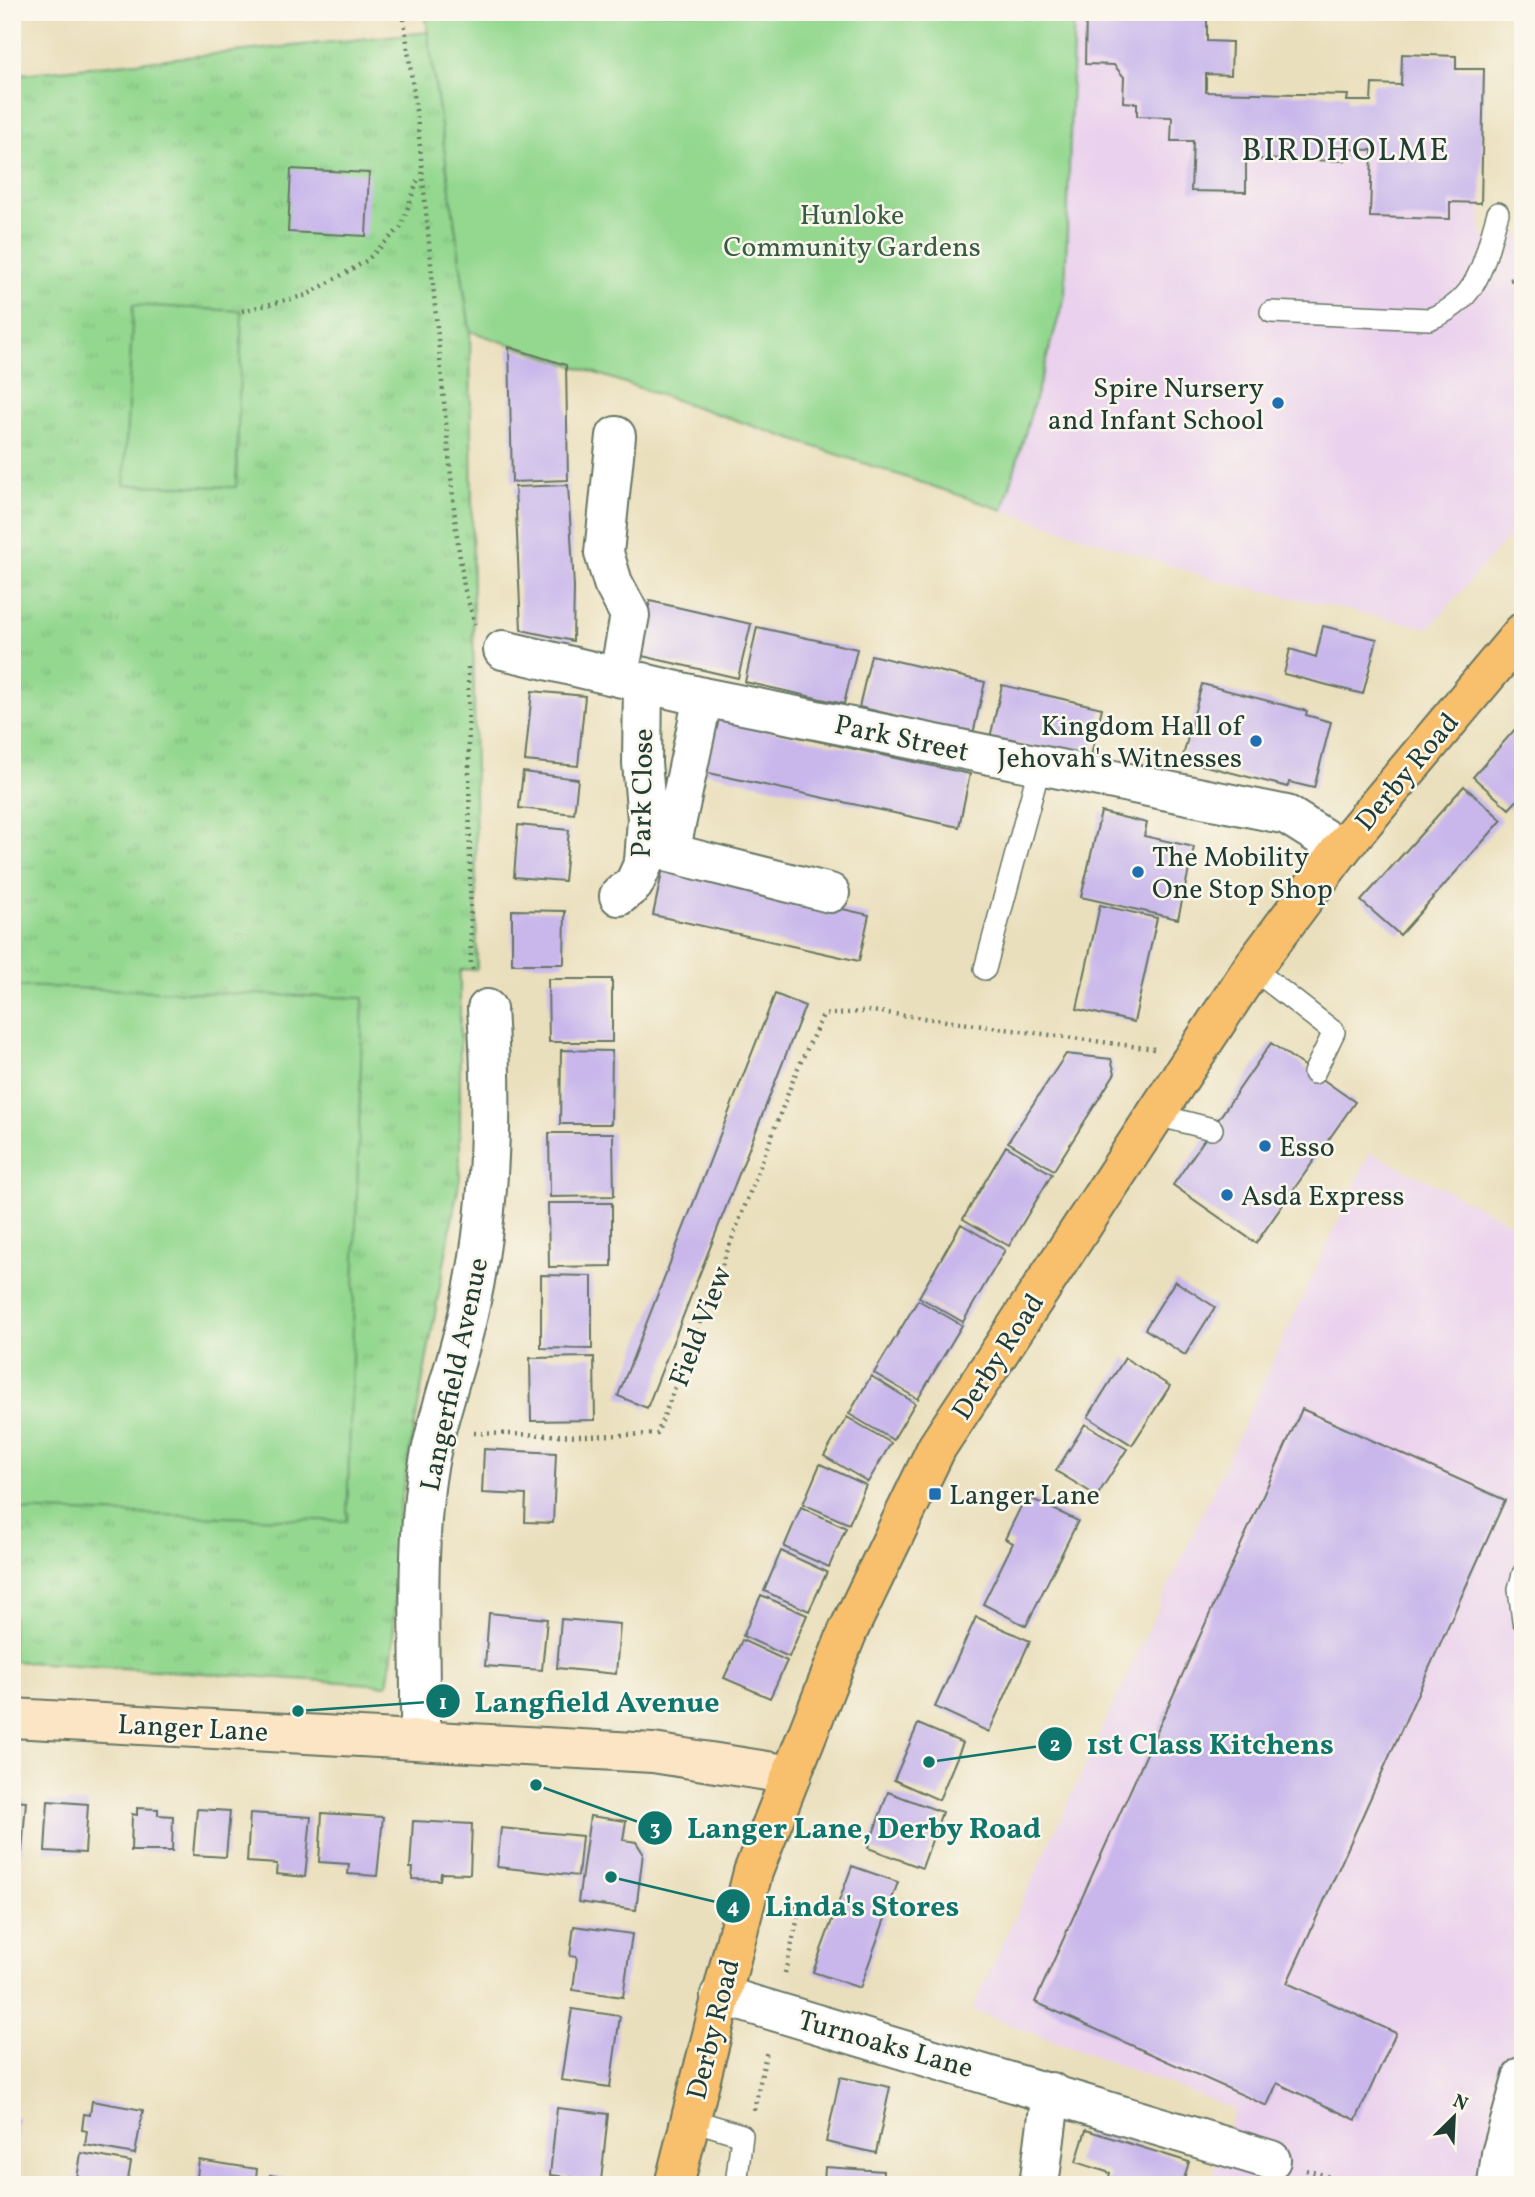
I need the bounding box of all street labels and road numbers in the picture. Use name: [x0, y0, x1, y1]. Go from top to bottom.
street label: Derby Road: [1347, 705, 1469, 840]
street label: Park Street: [831, 706, 972, 773]
street label: Park Close: [623, 728, 664, 858]
street label: Langerfield Avenue: [412, 1254, 499, 1495]
street label: Field View: [660, 1261, 742, 1393]
street label: Derby Road: [944, 1287, 1055, 1428]
street label: Langer Lane: [117, 1706, 269, 1753]
street label: Derby Road: [678, 1955, 751, 2104]
street label: Turnoaks Lane: [793, 2002, 977, 2089]

